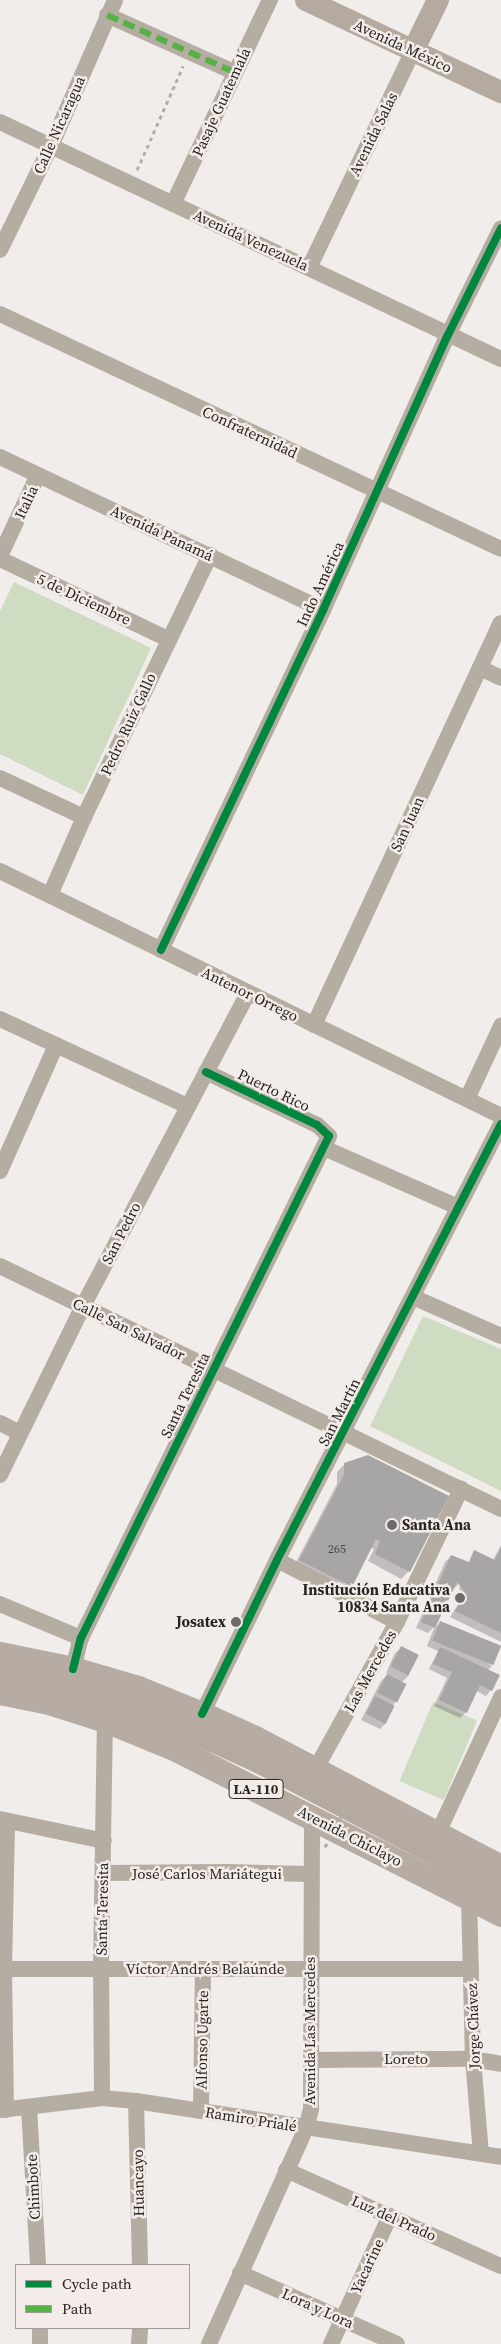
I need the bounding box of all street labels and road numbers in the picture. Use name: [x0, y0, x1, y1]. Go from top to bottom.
street label: Avenida México: [351, 15, 455, 77]
street label: Pasaje Guatemala: [188, 45, 254, 159]
street label: Calle Nicaragua: [29, 73, 89, 177]
street label: Avenida Salas: [345, 89, 401, 179]
street label: Avenida Venezuela: [190, 205, 312, 275]
street label: Confraternidad: [200, 402, 300, 462]
street label: Italia: [11, 483, 41, 521]
street label: Avenida Panamá: [108, 501, 216, 565]
street label: Indo América: [292, 539, 348, 629]
street label: 5 de Diciembre: [34, 569, 134, 629]
street label: Pedro Ruiz Gallo: [96, 670, 160, 778]
street label: San Juan: [387, 794, 427, 854]
street label: Antenor Orrego: [199, 963, 301, 1025]
street label: Puerto Rico: [235, 1065, 313, 1115]
street label: San Pedro: [98, 1199, 144, 1267]
street label: Calle San Salvador: [70, 1294, 188, 1364]
street label: Santa Teresita: [156, 1349, 214, 1441]
street label: San Martín: [314, 1375, 364, 1449]
street label: Las Mercedes: [340, 1627, 400, 1715]
road number: LA-110: [228, 1778, 284, 1800]
street label: Avenida Chiclayo: [295, 1802, 405, 1870]
street label: Santa Teresita: [92, 1862, 112, 1956]
street label: José Carlos Mariátegui: [132, 1865, 282, 1883]
street label: Avenida Las Mercedes: [301, 1957, 319, 2105]
street label: Víctor Andrés Belaúnde: [126, 1960, 284, 1978]
street label: Jorge Chávez: [463, 1983, 483, 2069]
street label: Alfonso Ugarte: [192, 1990, 212, 2090]
street label: Loreto: [384, 2050, 428, 2068]
street label: Ramiro Prialé: [204, 2103, 298, 2135]
street label: Huancayo: [128, 2149, 148, 2217]
street label: Chimbote: [22, 2154, 44, 2220]
street label: Luz del Prado: [349, 2191, 439, 2245]
street label: Yacarine: [347, 2236, 387, 2296]
street label: Lora y Lora: [279, 2284, 357, 2332]

